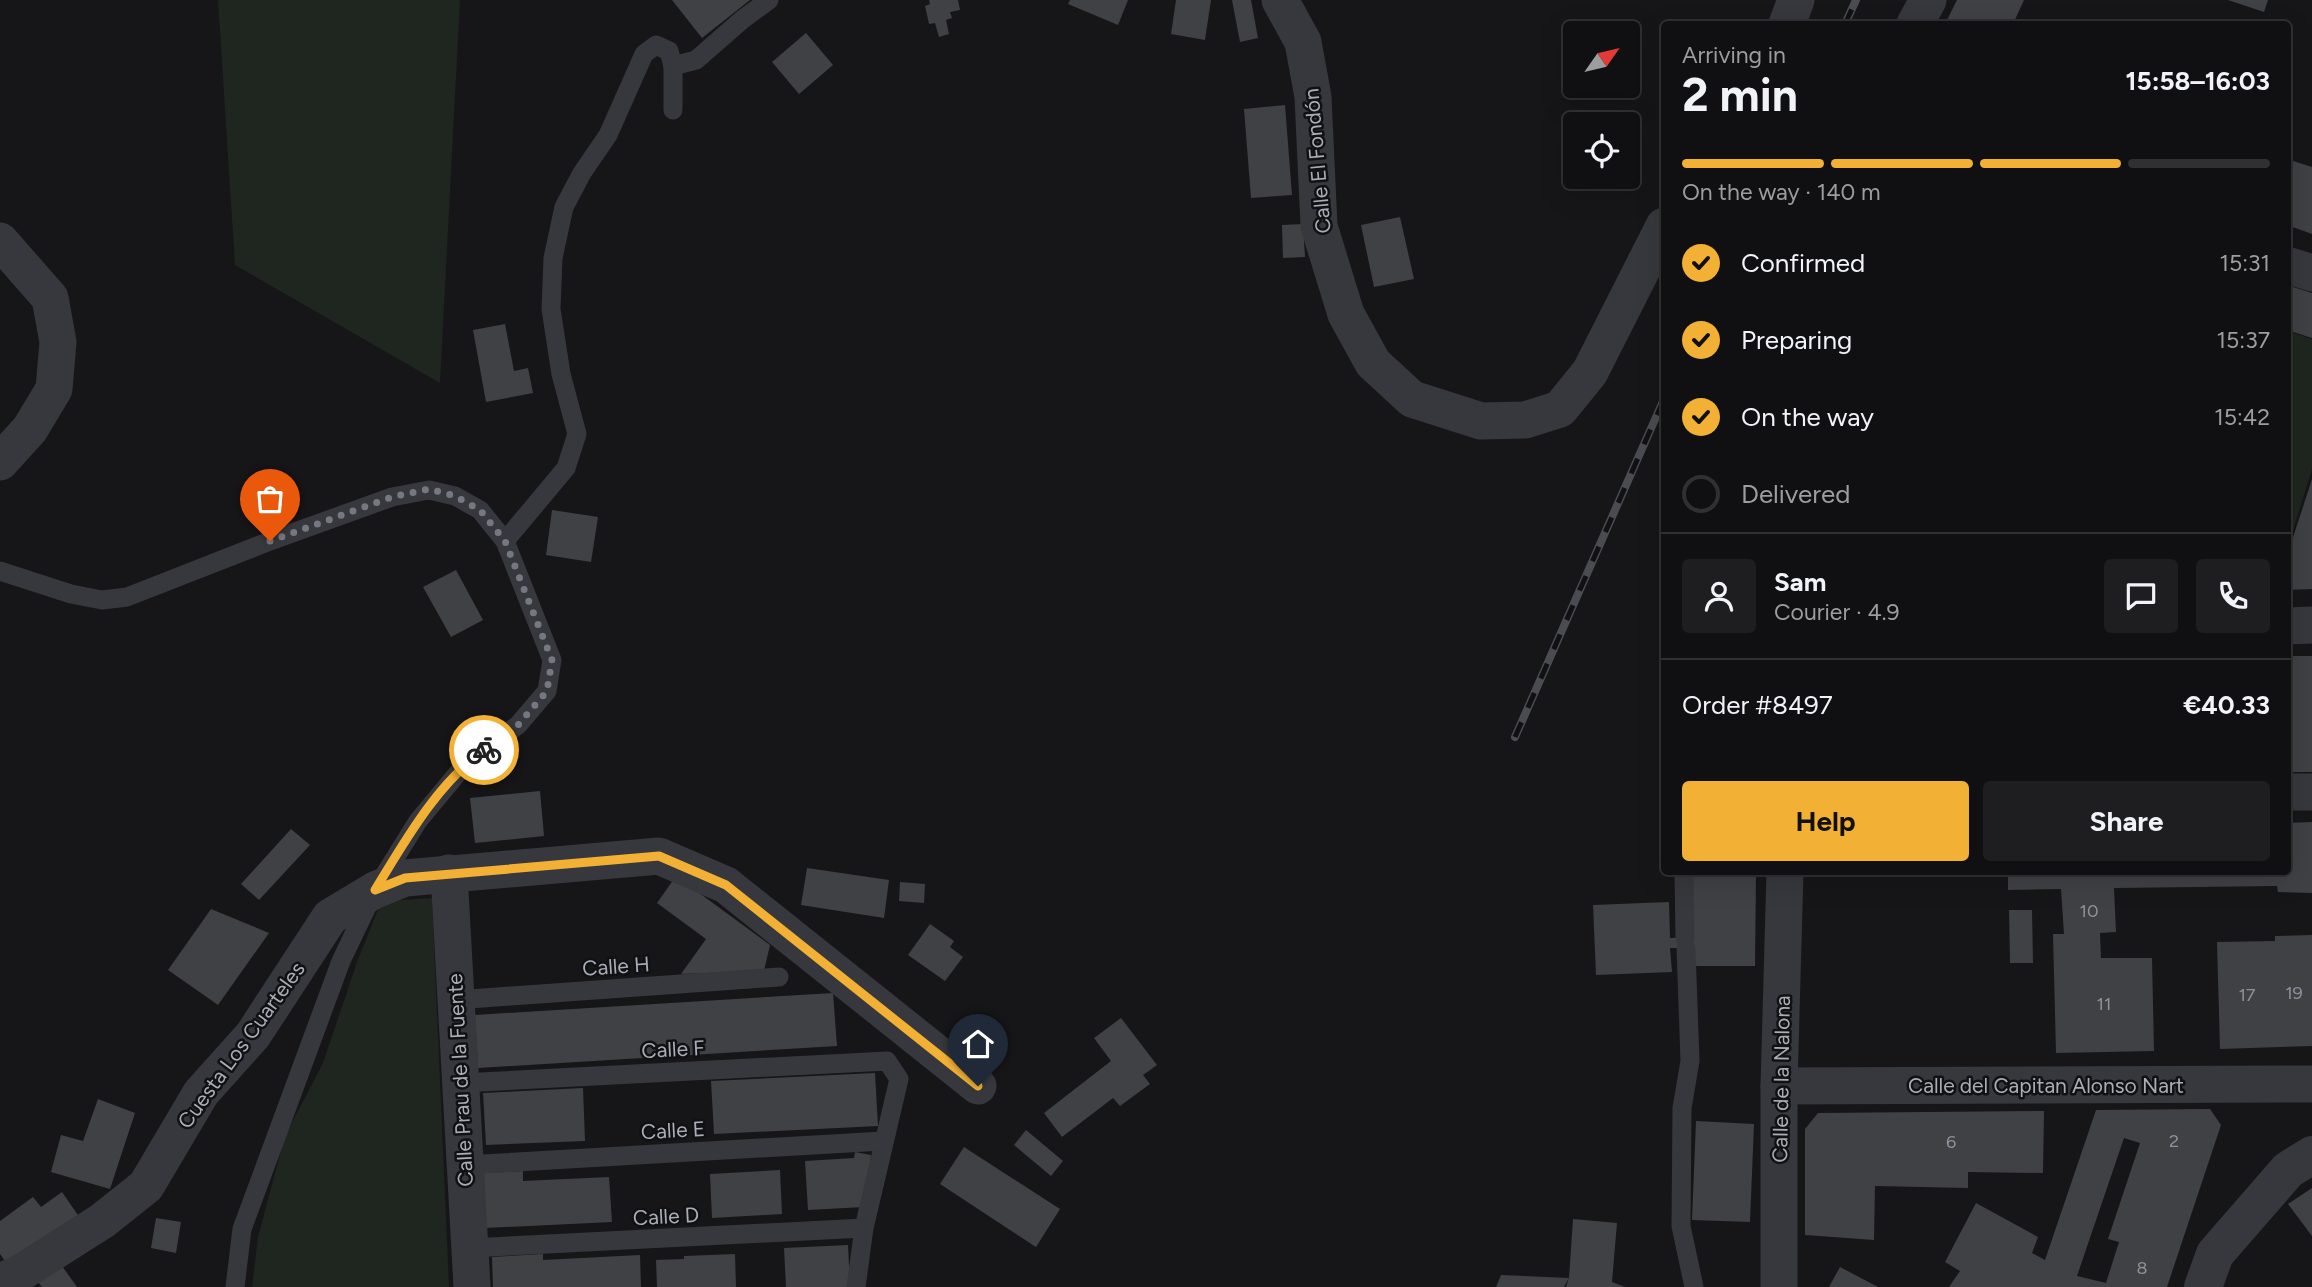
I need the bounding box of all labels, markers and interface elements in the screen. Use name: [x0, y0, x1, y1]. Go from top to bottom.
north arrow: [1563, 21, 1640, 98]
map controls: [1563, 21, 1640, 189]
text: Arriving in: [1682, 41, 1786, 69]
text: 15:58–16:03: [2126, 65, 2270, 97]
text: 2 min: [1682, 67, 1798, 123]
street label: Calle El Fondón: [1298, 87, 1336, 235]
button: locate: [1563, 112, 1640, 189]
text: On the way · 140 m: [1682, 178, 1881, 206]
icon: check: [1682, 244, 1720, 282]
text: Confirmed: [1741, 247, 1865, 279]
text: 15:31: [2219, 249, 2270, 277]
icon: check: [1682, 321, 1720, 359]
text: Preparing: [1741, 324, 1852, 356]
text: 15:37: [2217, 326, 2270, 354]
icon: check: [1682, 398, 1720, 436]
text: On the way: [1741, 401, 1874, 433]
text: 15:42: [2214, 403, 2270, 431]
pin: [240, 469, 300, 541]
text: Delivered: [1741, 478, 1850, 510]
icon: bag: [251, 480, 289, 518]
button: person: [1682, 559, 1756, 633]
button: chat: [2104, 559, 2178, 633]
button: phone: [2196, 559, 2270, 633]
text: Sam: [1774, 566, 1826, 598]
text: Courier · 4.9: [1774, 598, 1900, 626]
text: Order #8497: [1682, 689, 1833, 721]
text: €40.33: [2183, 689, 2270, 721]
courier: [449, 715, 519, 785]
icon: bike: [465, 731, 503, 769]
button: Help: [1682, 781, 1969, 861]
button: Share: [1983, 781, 2270, 861]
house number: 10: [2080, 900, 2098, 922]
street label: Calle H: [581, 951, 651, 981]
street label: Cuesta Los Cuarteles: [172, 957, 310, 1133]
street label: Calle Prau de la Fuente: [442, 973, 478, 1187]
house number: 19: [2285, 982, 2303, 1004]
house number: 17: [2238, 984, 2256, 1006]
house number: 11: [2097, 993, 2111, 1015]
street label: Calle de la Nalona: [1767, 995, 1795, 1163]
pin: [948, 1014, 1008, 1086]
icon: home: [959, 1025, 997, 1063]
street label: Calle F: [641, 1035, 705, 1063]
street label: Calle del Capitan Alonso Nart: [1908, 1073, 2184, 1098]
street label: Calle E: [640, 1116, 706, 1144]
house number: 2: [2169, 1130, 2179, 1152]
house number: 6: [1946, 1131, 1956, 1153]
street label: Calle D: [632, 1202, 700, 1230]
house number: 8: [2136, 1257, 2148, 1279]

